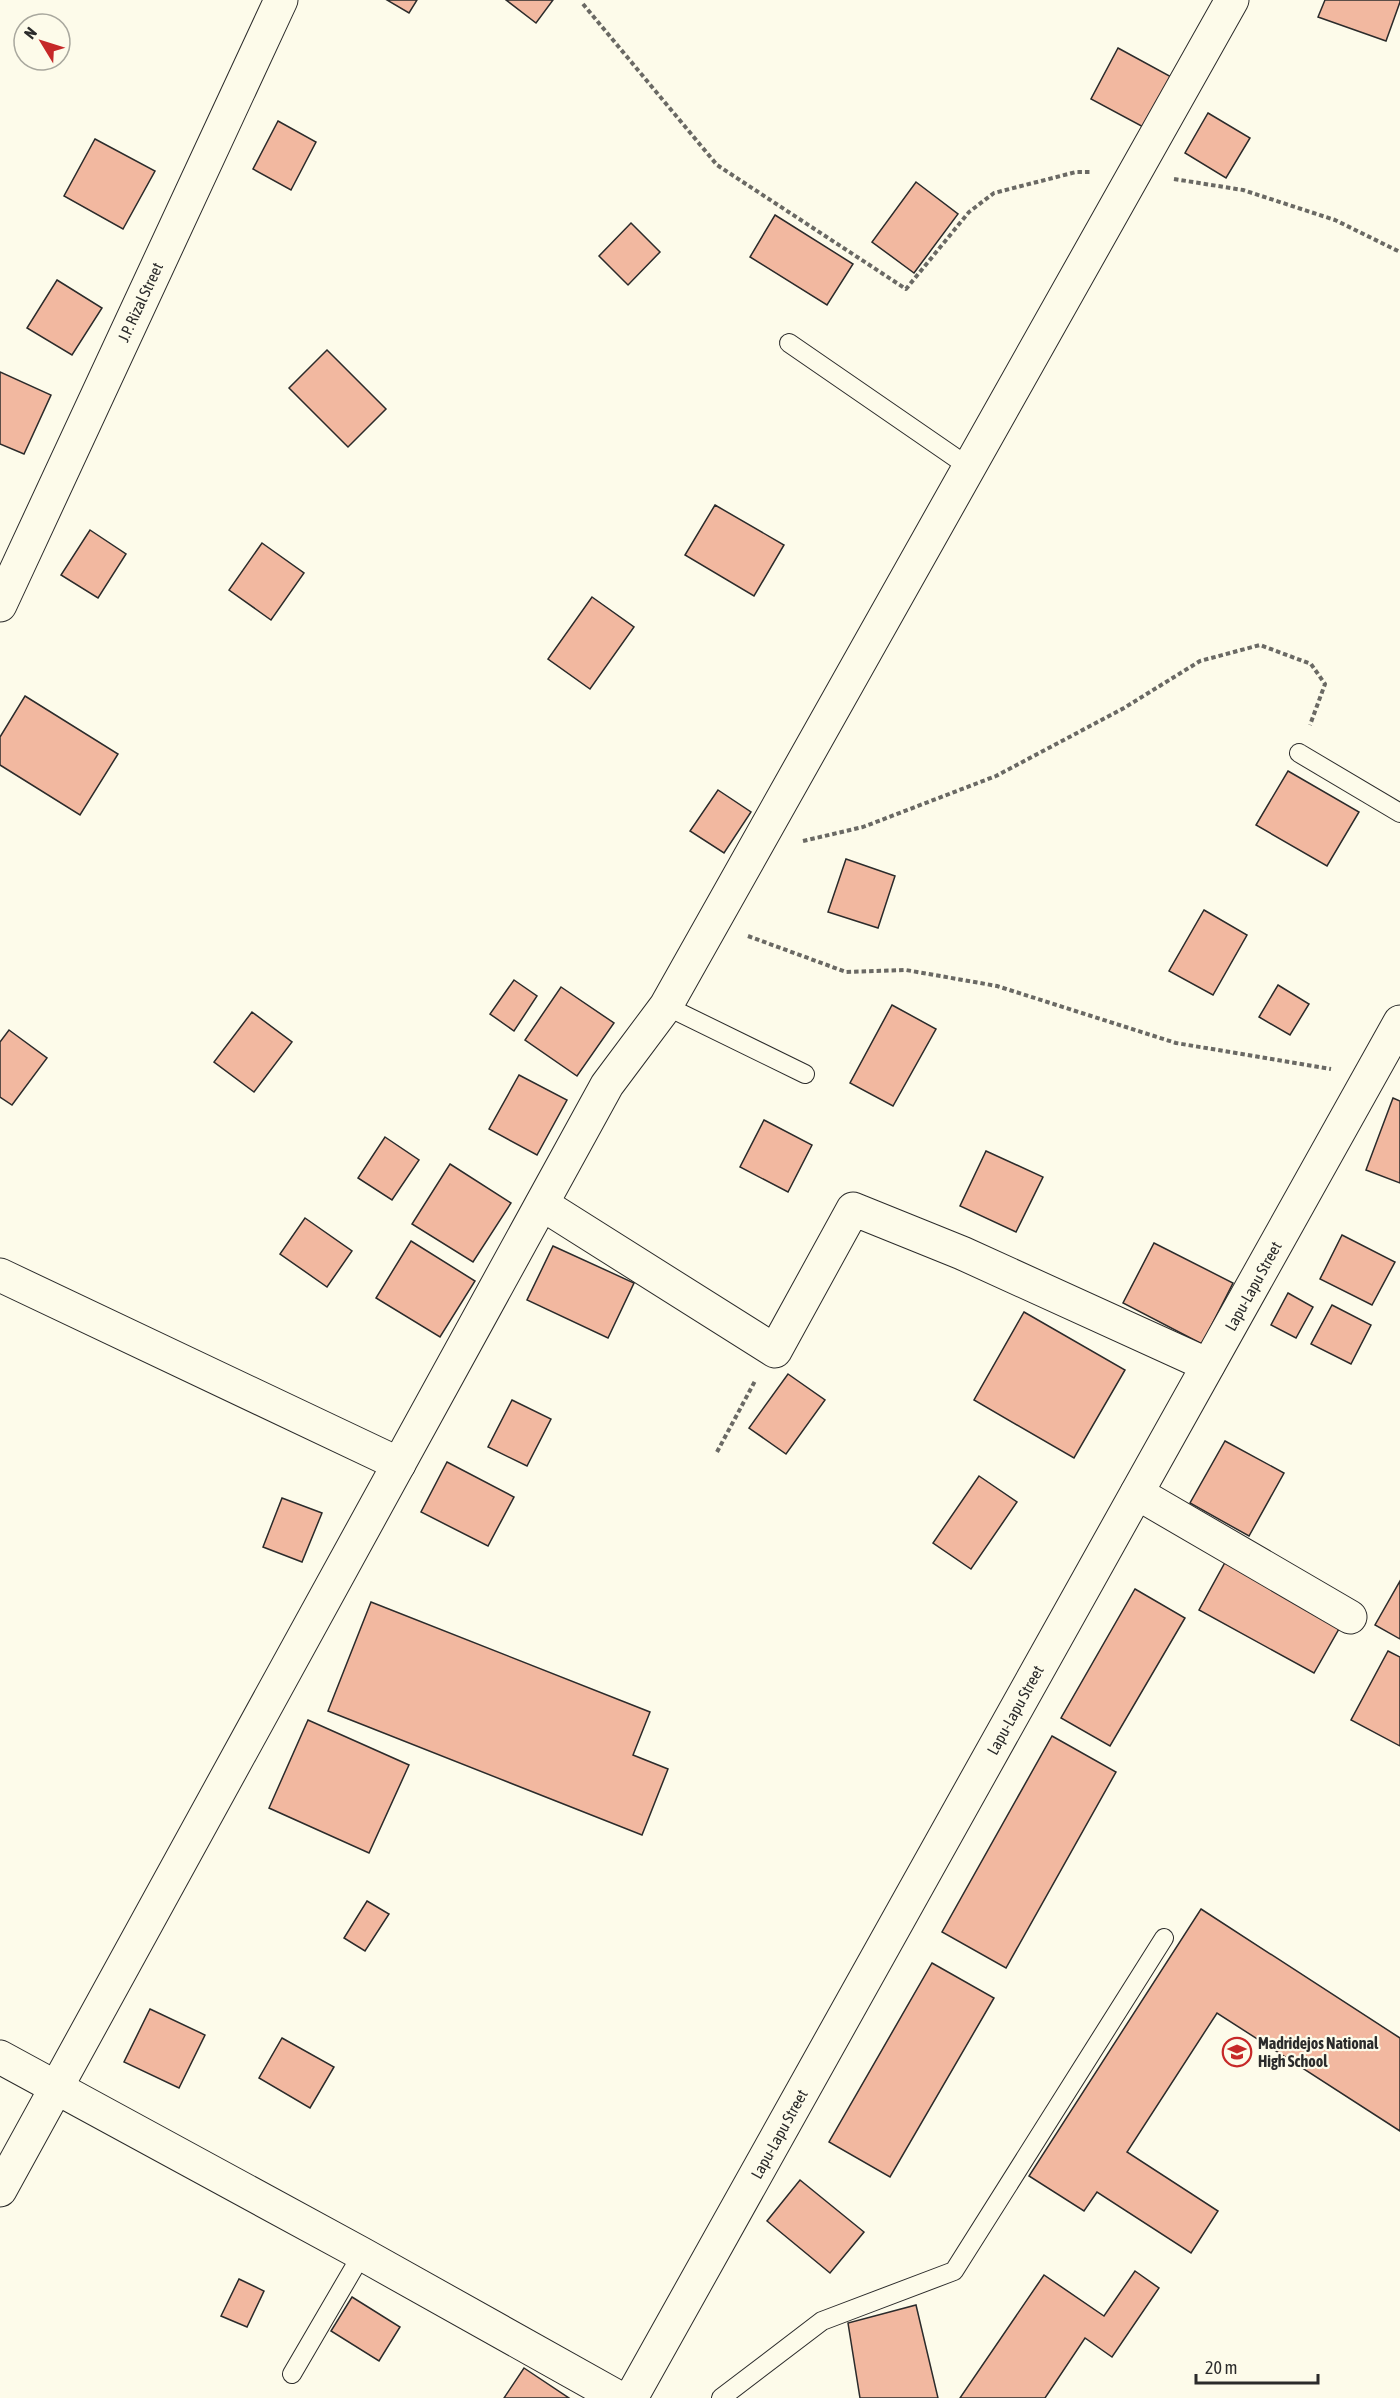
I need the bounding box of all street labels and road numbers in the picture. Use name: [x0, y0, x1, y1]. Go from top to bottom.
street label: J.P. Rizal Street: [114, 259, 166, 344]
street label: Lapu-Lapu Street: [1221, 1238, 1286, 1334]
street label: Lapu-Lapu Street: [983, 1662, 1048, 1758]
street label: Lapu-Lapu Street: [747, 2086, 812, 2182]

